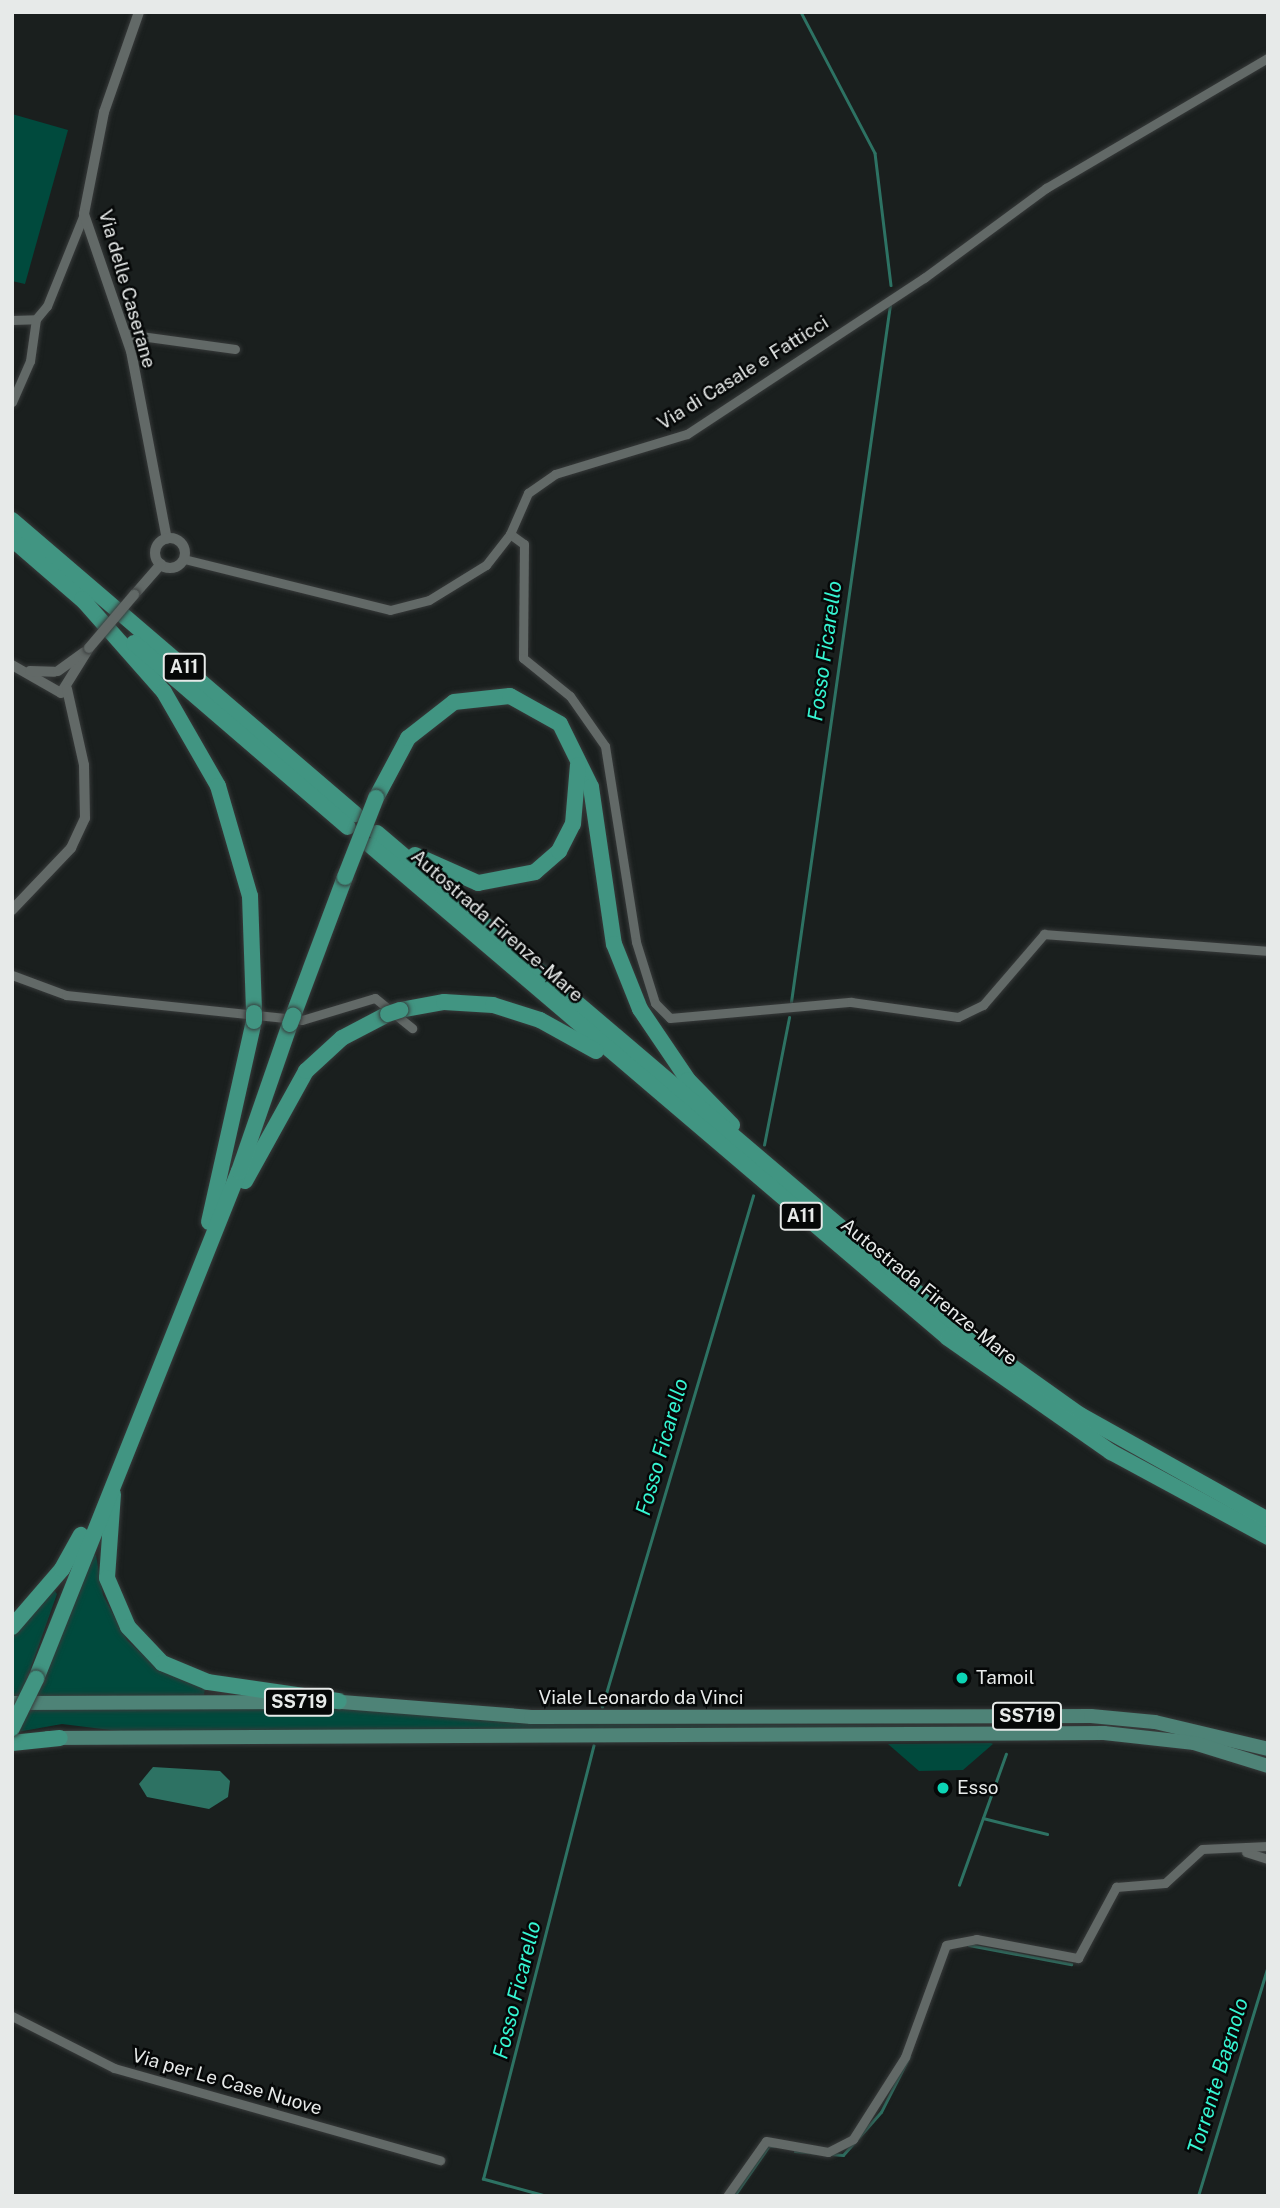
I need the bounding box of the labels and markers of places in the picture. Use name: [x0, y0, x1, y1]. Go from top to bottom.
place label: Tamoil: [976, 1667, 1034, 1689]
marker: Tamoil: [954, 1670, 970, 1686]
place label: Esso: [957, 1777, 999, 1799]
marker: Esso: [935, 1780, 951, 1796]

